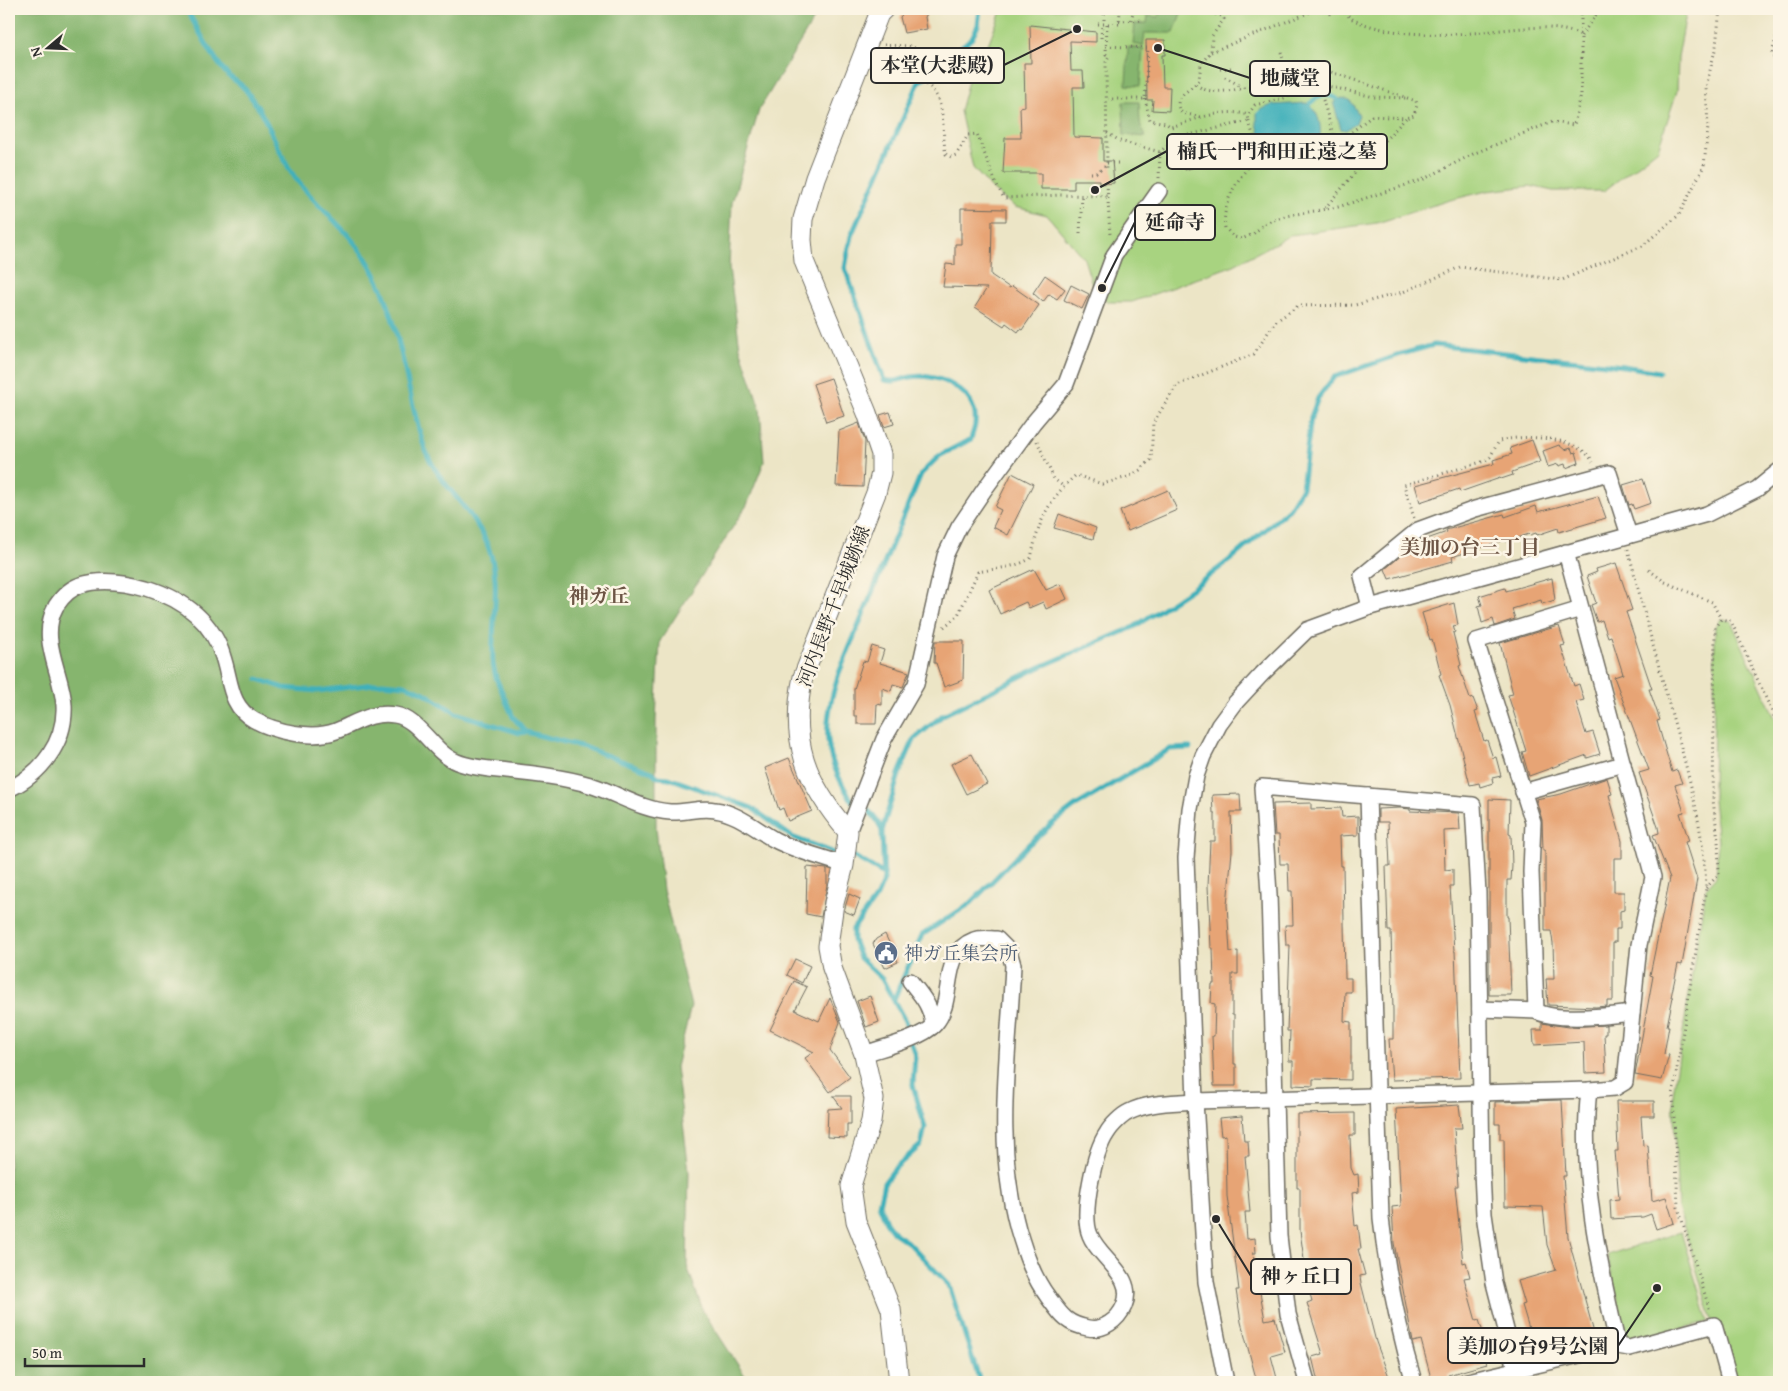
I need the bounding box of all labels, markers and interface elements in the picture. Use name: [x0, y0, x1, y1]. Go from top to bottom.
north arrow: [22, 22, 72, 72]
text: N: [25, 44, 47, 60]
callout: 本堂(大悲殿): [871, 48, 1004, 83]
text: 本堂(大悲殿): [880, 50, 994, 79]
callout: 地蔵堂: [1250, 61, 1330, 96]
text: 地蔵堂: [1260, 63, 1320, 92]
callout: 楠氏一門和田正遠之墓: [1167, 134, 1387, 169]
text: 楠氏一門和田正遠之墓: [1177, 136, 1377, 165]
callout: 延命寺: [1135, 205, 1215, 240]
text: 延命寺: [1145, 207, 1205, 236]
street label: 河内長野千早城跡線: [789, 521, 877, 691]
district label: 美加の台三丁目: [1400, 532, 1540, 561]
district label: 神ガ丘: [569, 581, 629, 610]
place label: 神ガ丘集会所: [904, 939, 1018, 967]
public building icon: 神ガ丘集会所: [873, 940, 899, 966]
callout: 神ヶ丘口: [1251, 1259, 1351, 1294]
text: 神ヶ丘口: [1261, 1261, 1341, 1290]
callout: 美加の台9号公園: [1448, 1328, 1618, 1363]
text: 美加の台9号公園: [1458, 1331, 1608, 1360]
scale bar: [25, 1336, 144, 1368]
text: 50 m: [32, 1342, 63, 1363]

